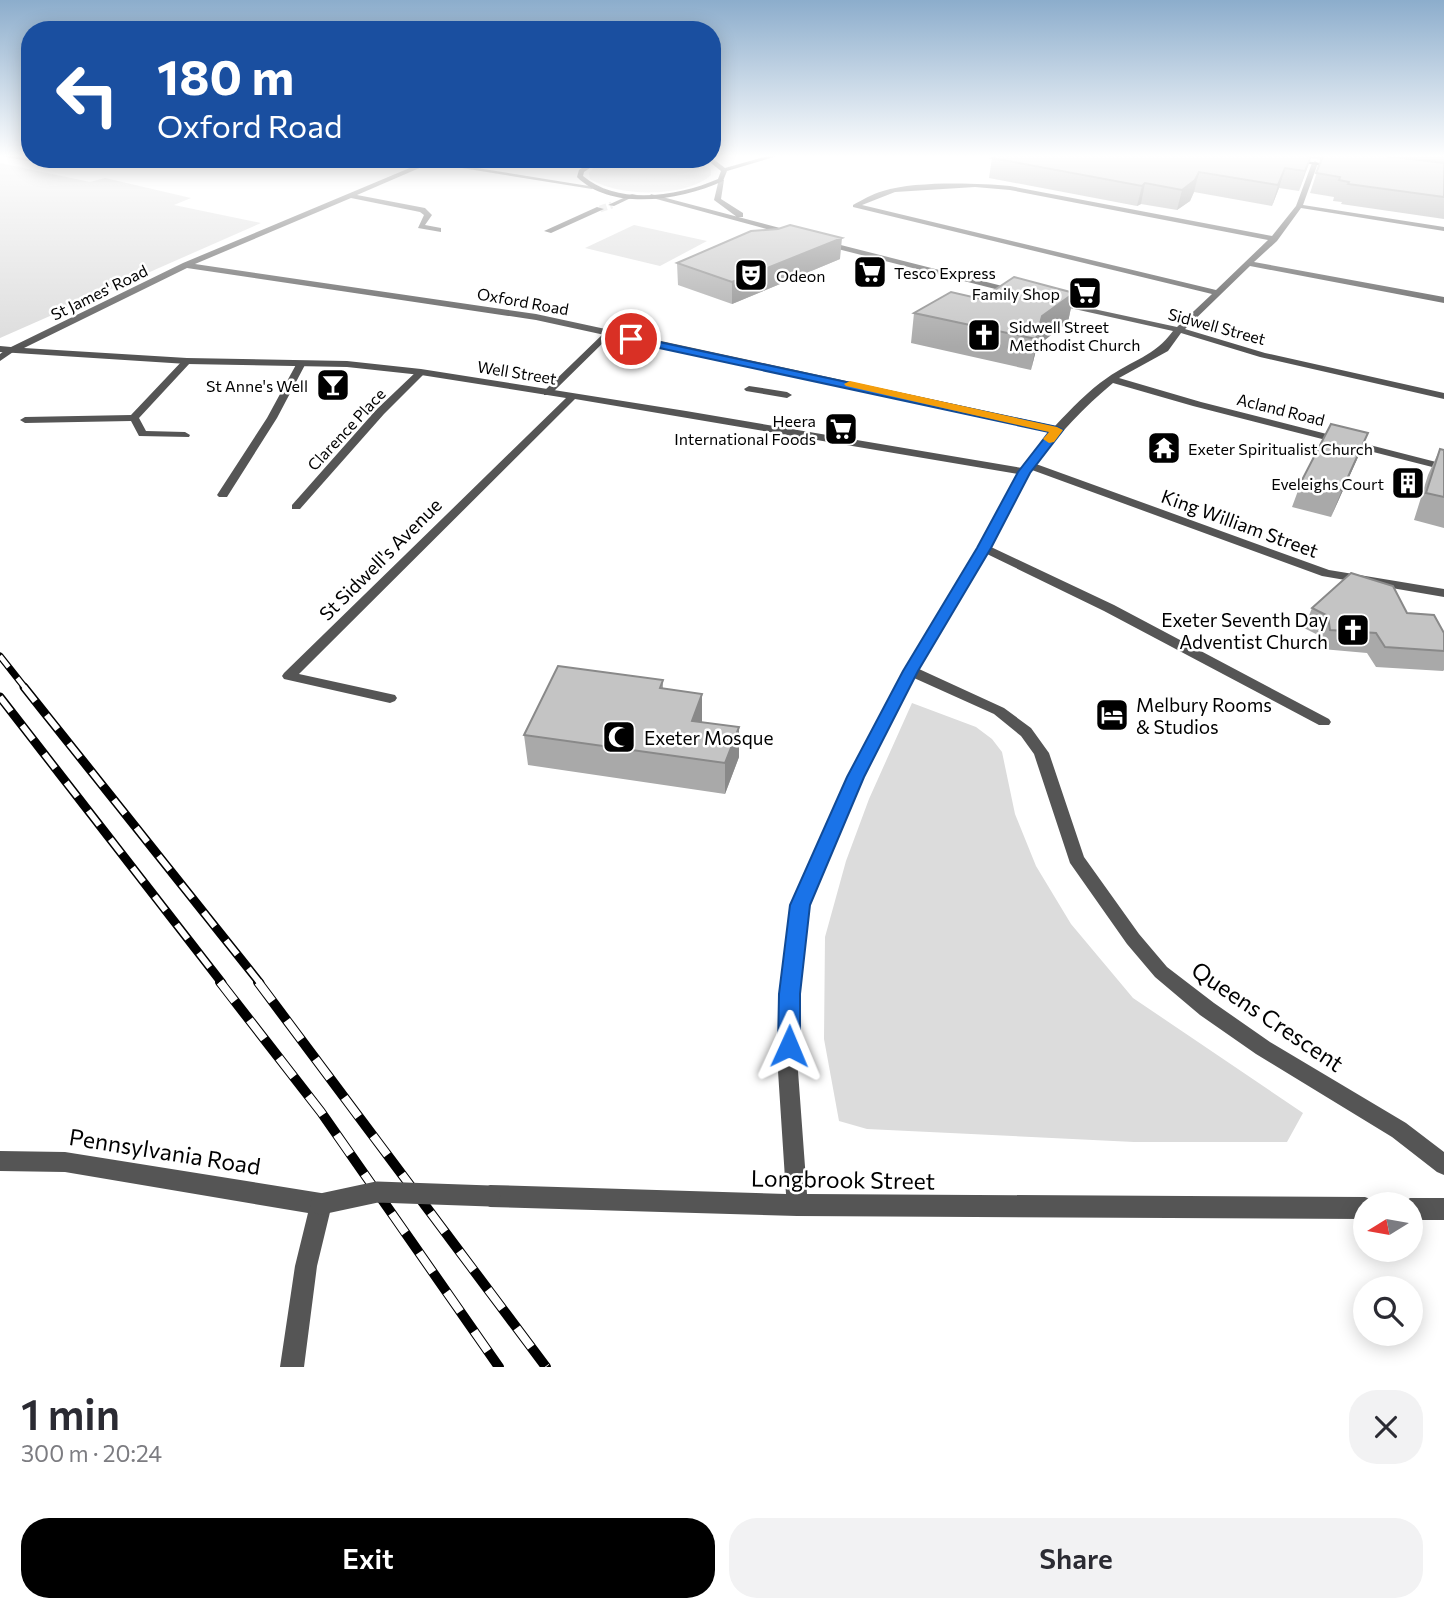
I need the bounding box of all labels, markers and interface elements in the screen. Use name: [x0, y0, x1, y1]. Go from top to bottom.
text: 180 m: [157, 45, 294, 105]
icon: left: [42, 49, 133, 140]
text: Oxford Road: [157, 105, 342, 145]
supermarket icon: Tesco Express: [851, 253, 889, 291]
theatre icon: Odeon: [732, 256, 770, 294]
street label: St James' Road: [48, 260, 150, 324]
place label: Tesco Express: [894, 263, 996, 282]
place label: Odeon: [776, 266, 825, 285]
supermarket icon: Family Shop: [1066, 274, 1104, 312]
street label: Oxford Road: [476, 284, 570, 318]
place label: Family Shop: [972, 284, 1060, 303]
street label: Sidwell Street: [1166, 304, 1268, 348]
pin: [601, 309, 661, 369]
church icon: Sidwell Street Methodist Church: [965, 316, 1003, 354]
place label: Sidwell Street Methodist Church: [1009, 317, 1140, 354]
icon: arrive: [612, 320, 650, 358]
street label: Well Street: [476, 356, 558, 388]
bar icon: St Anne's Well: [314, 366, 352, 404]
place label: St Anne's Well: [206, 376, 308, 395]
street label: Clarence Place: [303, 384, 389, 474]
street label: Acland Road: [1235, 389, 1327, 429]
supermarket icon: Heera International Foods: [822, 410, 860, 448]
place label: Heera International Foods: [674, 411, 816, 448]
temple icon: Exeter Spiritualist Church: [1145, 429, 1183, 467]
place label: Exeter Spiritualist Church: [1188, 439, 1373, 458]
building icon: Eveleighs Court: [1389, 464, 1427, 502]
place label: Eveleighs Court: [1271, 474, 1384, 493]
street label: King William Street: [1158, 484, 1322, 562]
street label: St Sidwell's Avenue: [314, 493, 446, 625]
place label: Exeter Seventh Day Adventist Church: [1161, 608, 1328, 653]
church icon: Exeter Seventh Day Adventist Church: [1334, 611, 1372, 649]
place label: Melbury Rooms & Studios: [1136, 693, 1272, 738]
hotel icon: Melbury Rooms & Studios: [1093, 696, 1131, 734]
mosque icon: Exeter Mosque: [600, 718, 638, 756]
place label: Exeter Mosque: [644, 726, 773, 749]
street label: Queens Crescent: [1187, 955, 1349, 1077]
position arrow: [752, 1009, 826, 1083]
street label: Pennsylvania Road: [67, 1122, 263, 1180]
street label: Longbrook Street: [751, 1163, 935, 1195]
north arrow: [1353, 1192, 1423, 1262]
map controls: [1353, 1192, 1423, 1346]
button: search: [1353, 1276, 1423, 1346]
text: 1 min: [21, 1387, 120, 1439]
button: close: [1349, 1390, 1423, 1464]
text: 300 m · 20:24: [21, 1439, 162, 1467]
button: Exit: [21, 1518, 715, 1598]
button: Share: [729, 1518, 1423, 1598]

